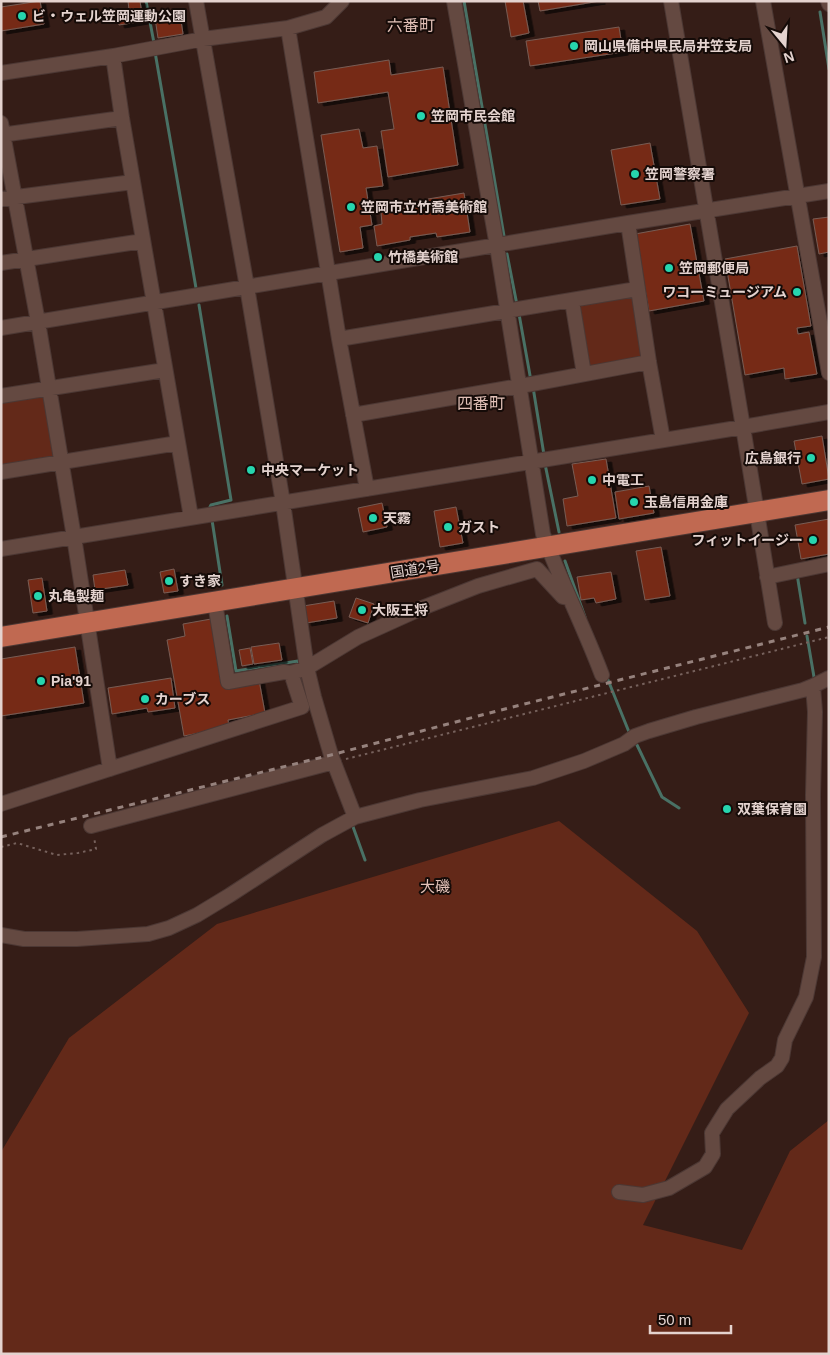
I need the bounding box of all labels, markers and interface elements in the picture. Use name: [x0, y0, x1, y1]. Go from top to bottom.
place label: ビ・ウェル笠岡運動公園: [32, 8, 186, 24]
marker: ビ・ウェル笠岡運動公園: [16, 10, 28, 22]
district label: 六番町: [387, 17, 435, 34]
north arrow: [760, 20, 810, 70]
place label: 岡山県備中県民局井笠支局: [584, 38, 752, 54]
marker: 岡山県備中県民局井笠支局: [568, 40, 580, 52]
text: N: [782, 48, 796, 67]
place label: 笠岡市民会館: [431, 108, 515, 124]
marker: 笠岡市民会館: [415, 110, 427, 122]
place label: 笠岡警察署: [645, 166, 715, 182]
marker: 笠岡警察署: [629, 168, 641, 180]
place label: 笠岡市立竹喬美術館: [361, 199, 487, 215]
marker: 笠岡市立竹喬美術館: [345, 201, 357, 213]
place label: 竹橋美術館: [388, 249, 458, 265]
marker: 竹橋美術館: [372, 251, 384, 263]
place label: 笠岡郵便局: [679, 260, 749, 276]
marker: 笠岡郵便局: [663, 262, 675, 274]
place label: ワコーミュージアム: [662, 284, 787, 300]
marker: ワコーミュージアム: [791, 286, 803, 298]
district label: 四番町: [457, 395, 505, 412]
place label: 広島銀行: [745, 450, 801, 466]
marker: 広島銀行: [805, 452, 817, 464]
place label: 中央マーケット: [261, 462, 359, 478]
marker: 中央マーケット: [245, 464, 257, 476]
place label: 中電工: [602, 472, 644, 488]
marker: 中電工: [586, 474, 598, 486]
place label: 玉島信用金庫: [644, 494, 728, 510]
marker: 玉島信用金庫: [628, 496, 640, 508]
place label: 天霧: [383, 510, 411, 526]
marker: 天霧: [367, 512, 379, 524]
place label: ガスト: [458, 519, 500, 535]
marker: ガスト: [442, 521, 454, 533]
place label: フィットイージー: [692, 532, 803, 548]
marker: フィットイージー: [807, 534, 819, 546]
street label: 国道2号: [389, 557, 441, 581]
place label: すき家: [179, 573, 221, 589]
marker: すき家: [163, 575, 175, 587]
place label: 丸亀製麺: [48, 588, 104, 604]
marker: 丸亀製麺: [32, 590, 44, 602]
place label: 大阪王将: [372, 602, 428, 618]
marker: 大阪王将: [356, 604, 368, 616]
place label: Pia'91: [51, 673, 91, 689]
marker: Pia'91: [35, 675, 47, 687]
place label: カーブス: [155, 691, 210, 707]
marker: カーブス: [139, 693, 151, 705]
place label: 双葉保育園: [737, 801, 807, 817]
marker: 双葉保育園: [721, 803, 733, 815]
district label: 大磯: [420, 878, 450, 895]
scale bar: [650, 1302, 731, 1334]
text: 50 m: [658, 1311, 691, 1328]

